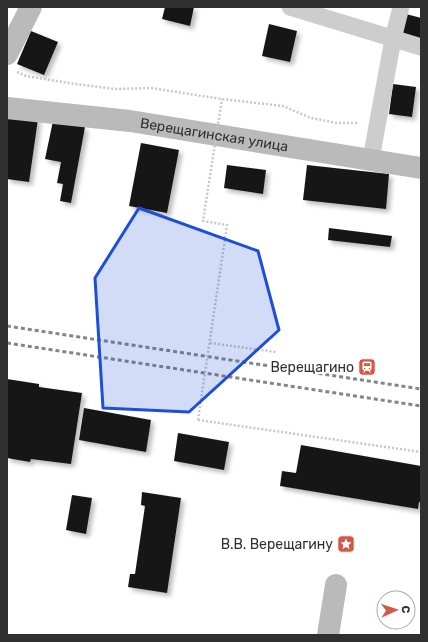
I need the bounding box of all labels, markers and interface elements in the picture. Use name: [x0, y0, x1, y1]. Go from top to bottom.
street label: Верещагинская улица: [139, 115, 290, 155]
station icon: Верещагино: [357, 357, 377, 377]
place label: Верещагино: [270, 359, 354, 376]
place icon: В.В. Верещагину: [336, 534, 356, 554]
place label: В.В. Верещагину: [221, 536, 333, 553]
north arrow: [376, 590, 416, 630]
text: С: [399, 605, 412, 614]

